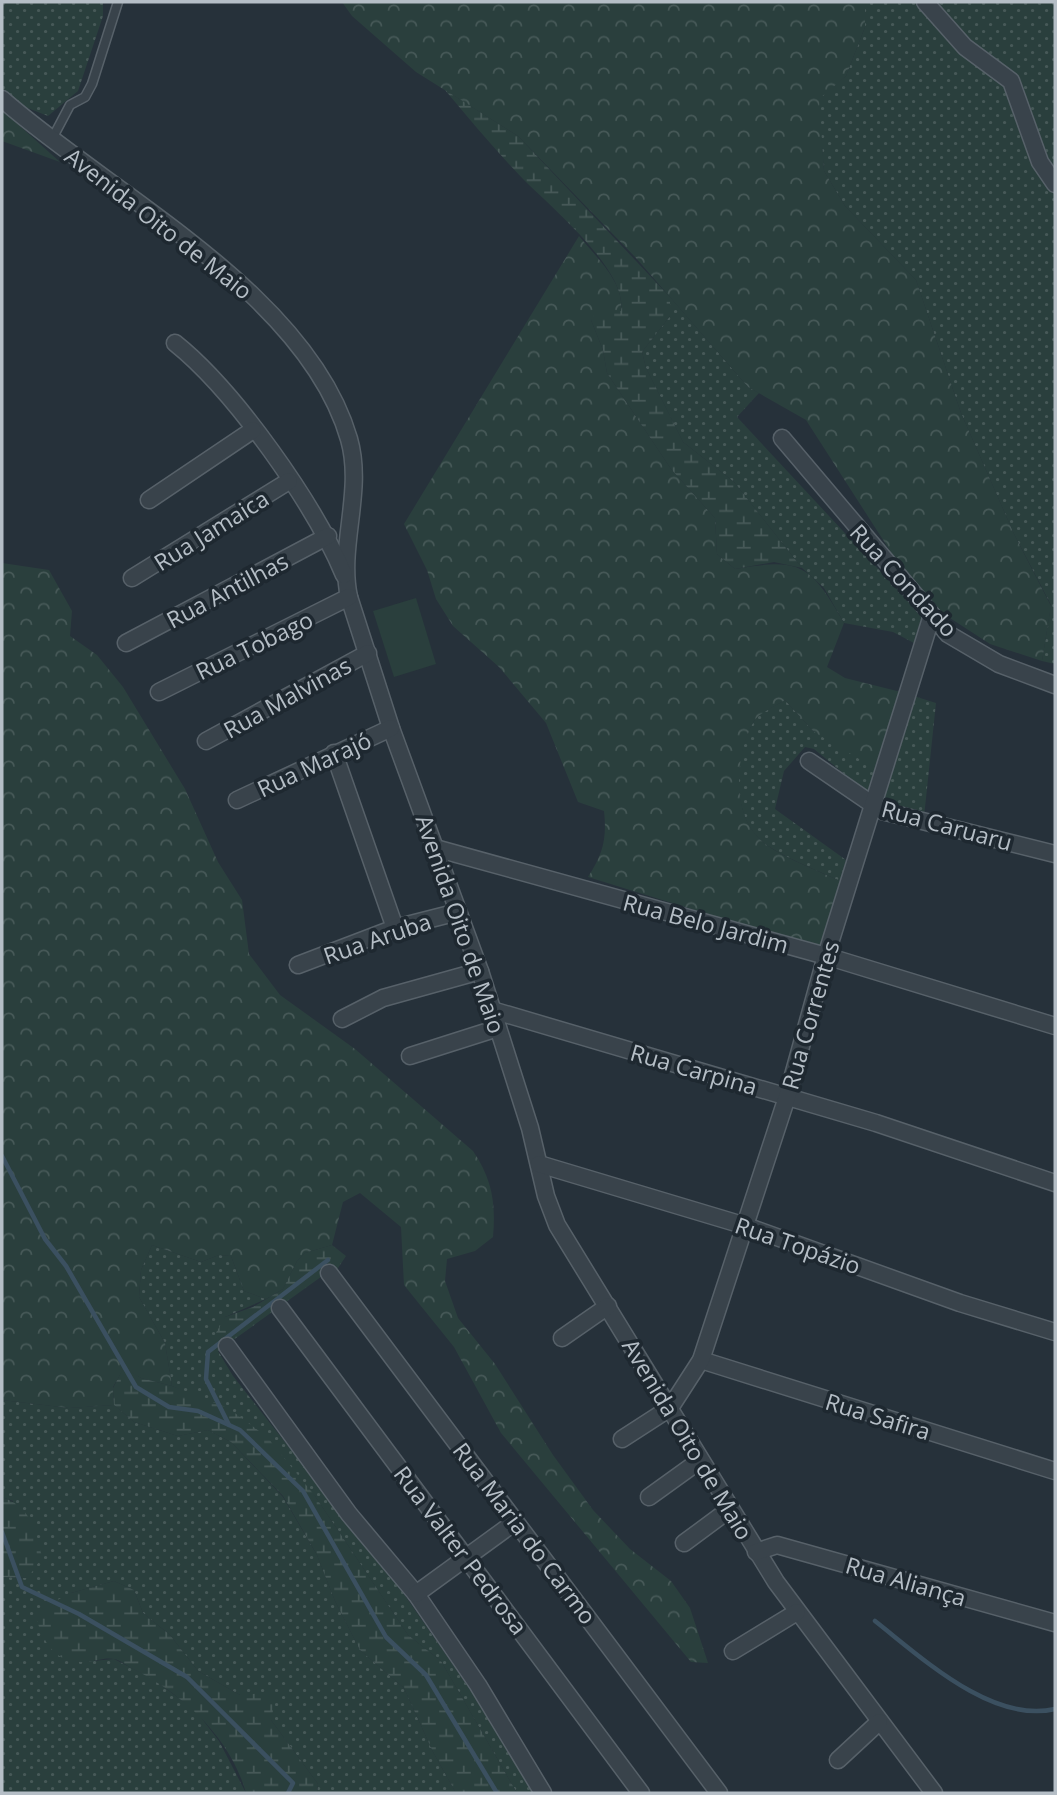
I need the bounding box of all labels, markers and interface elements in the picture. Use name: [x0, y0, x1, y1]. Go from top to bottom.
street label: Avenida Oito de Maio: [59, 140, 259, 306]
street label: Rua Jamaica: [148, 482, 274, 578]
street label: Rua Condado: [843, 516, 965, 644]
street label: Rua Antilhas: [161, 545, 293, 635]
street label: Rua Tobago: [190, 603, 318, 687]
street label: Rua Malvinas: [217, 649, 357, 745]
street label: Rua Marajó: [252, 724, 376, 804]
street label: Rua Caruaru: [878, 792, 1016, 858]
street label: Avenida Oito de Maio: [409, 810, 513, 1038]
street label: Rua Belo Jardim: [620, 886, 792, 960]
street label: Rua Aruba: [319, 905, 435, 971]
street label: Rua Correntes: [773, 937, 847, 1093]
street label: Rua Carpina: [627, 1036, 761, 1102]
street label: Rua Topázio: [731, 1209, 865, 1281]
street label: Avenida Oito de Maio: [615, 1332, 761, 1546]
street label: Rua Safira: [822, 1385, 934, 1447]
street label: Rua Maria do Carmo: [446, 1435, 604, 1631]
street label: Rua Valter Pedrosa: [387, 1459, 535, 1641]
street label: Rua Aliança: [842, 1549, 970, 1613]

